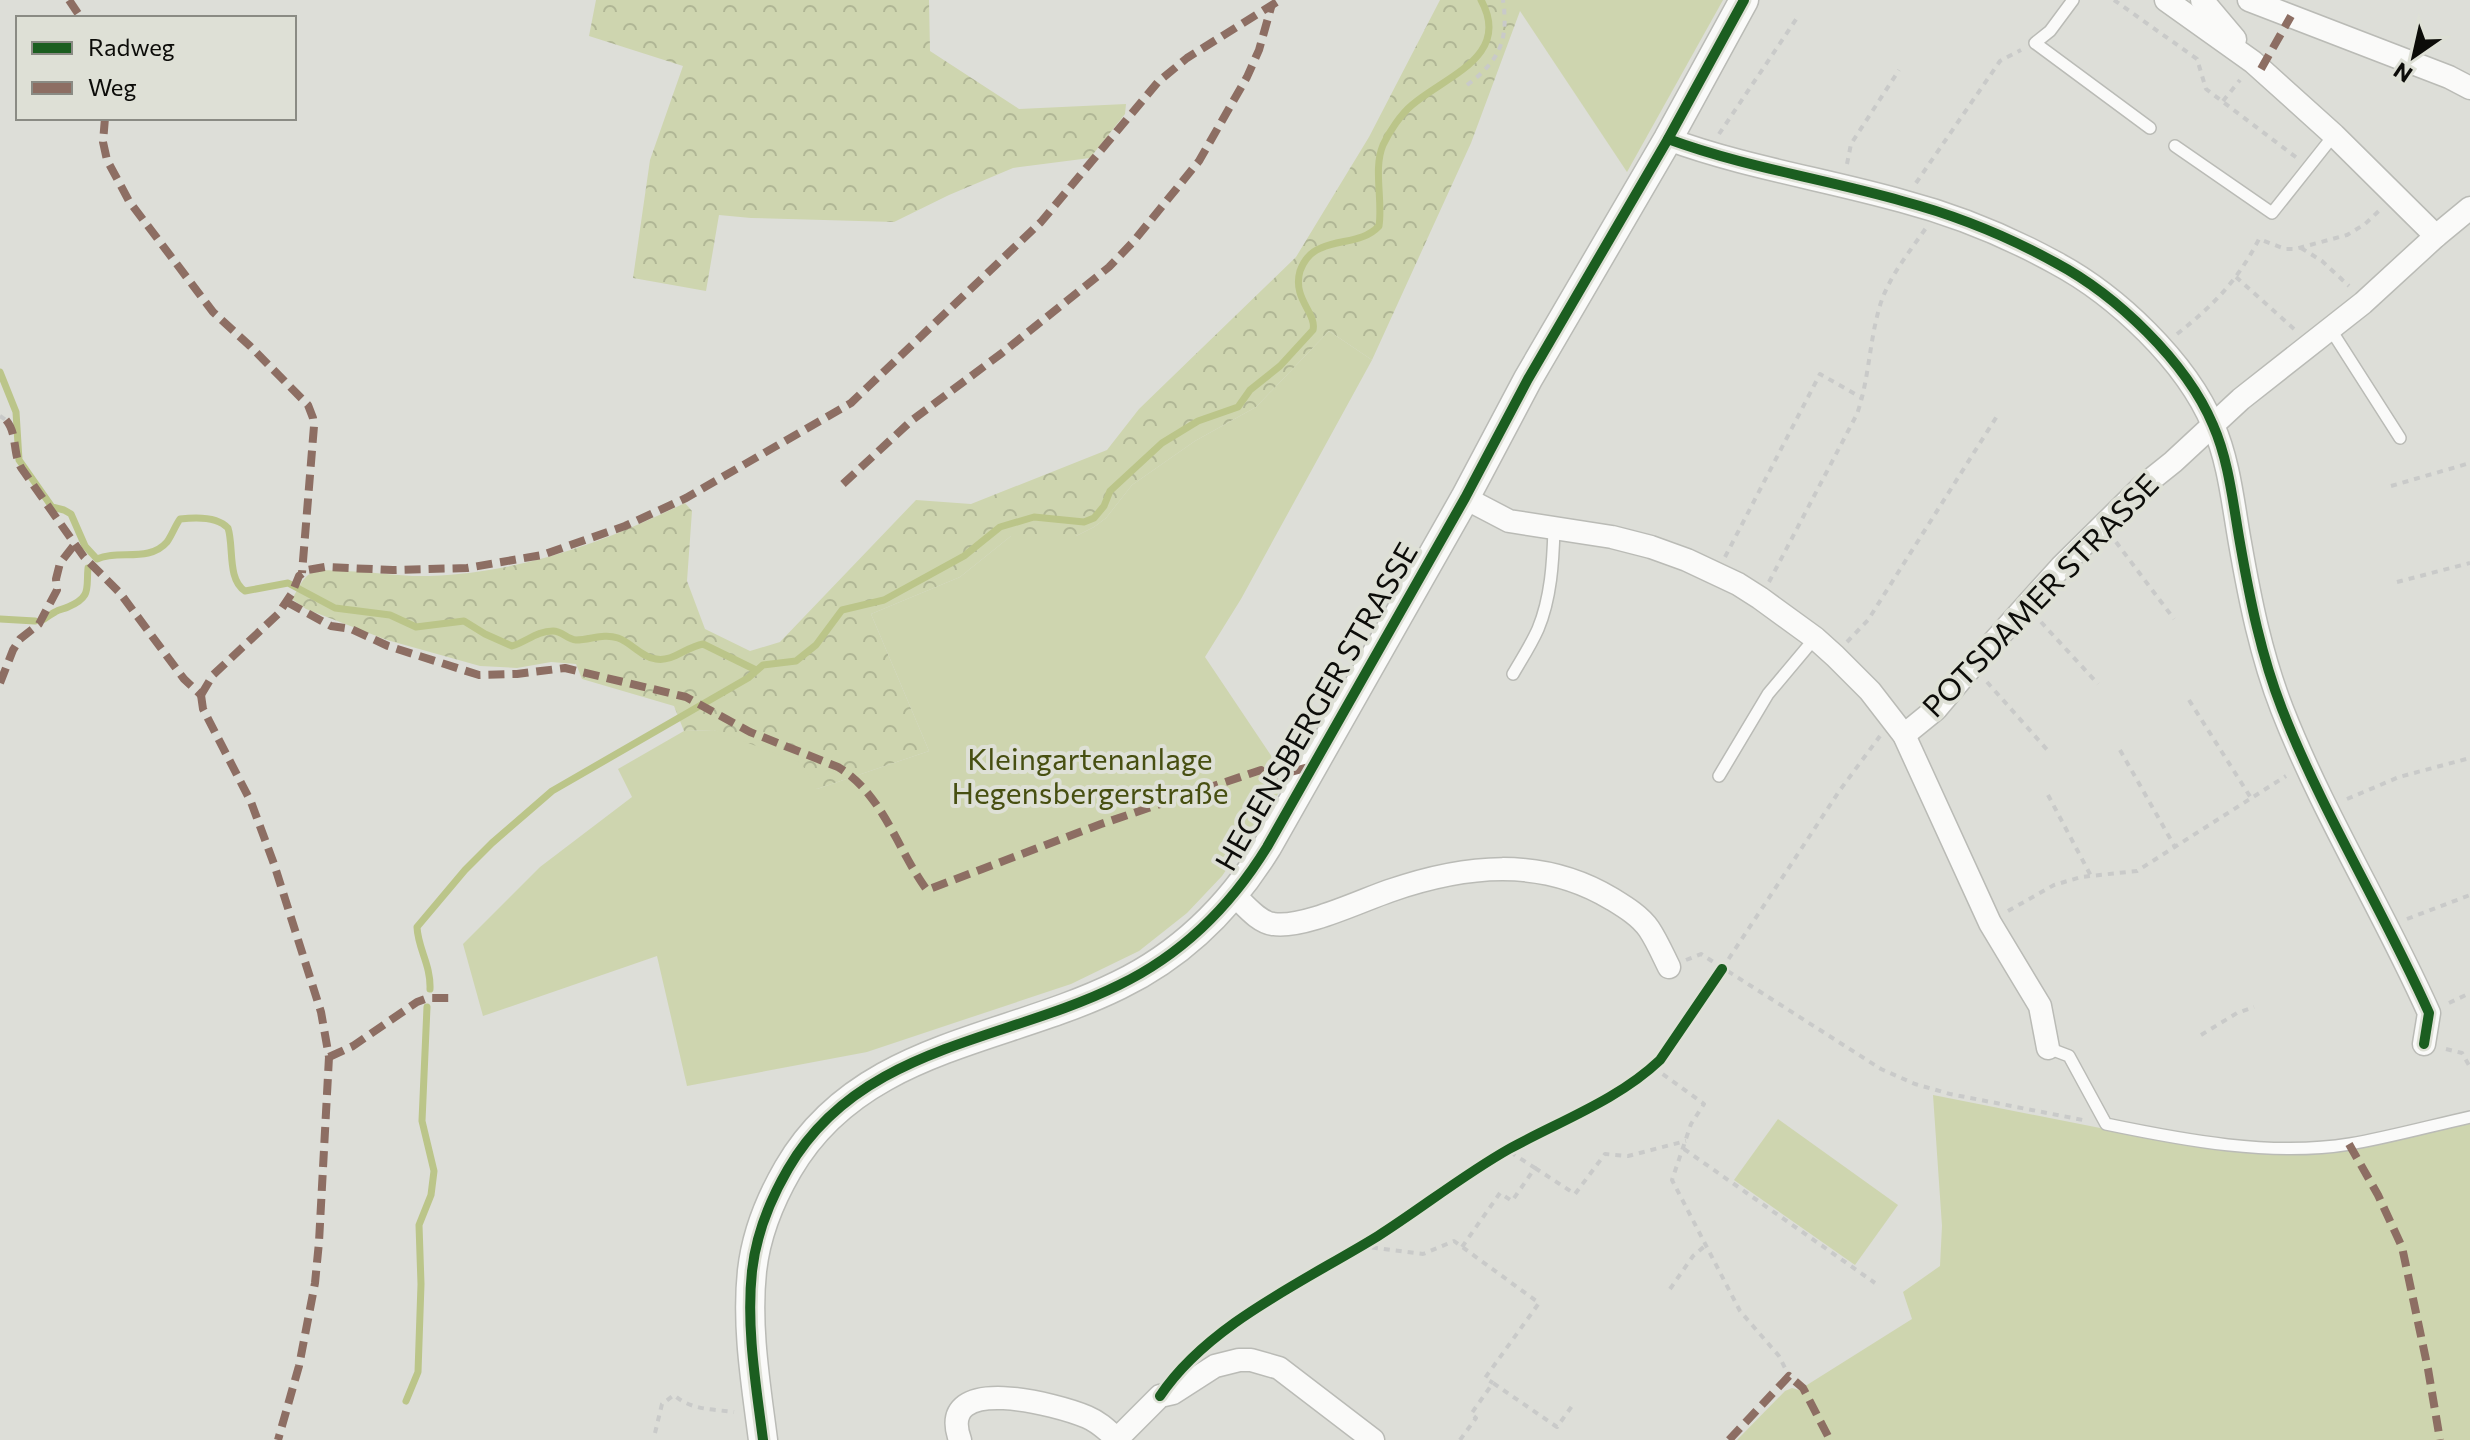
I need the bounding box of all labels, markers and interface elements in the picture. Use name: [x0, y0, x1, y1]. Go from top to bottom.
legend: [16, 16, 296, 120]
north arrow: [2374, 16, 2454, 96]
text: Radweg: [88, 32, 175, 61]
text: N: [2388, 57, 2417, 89]
text: Weg: [88, 72, 136, 101]
street label: POTSDAMER STRASSE: [1913, 465, 2165, 724]
street label: HEGENSBERGER STRASSE: [1206, 535, 1424, 877]
park label: Kleingartenanlage Hegensbergerstraße: [952, 739, 1229, 810]

